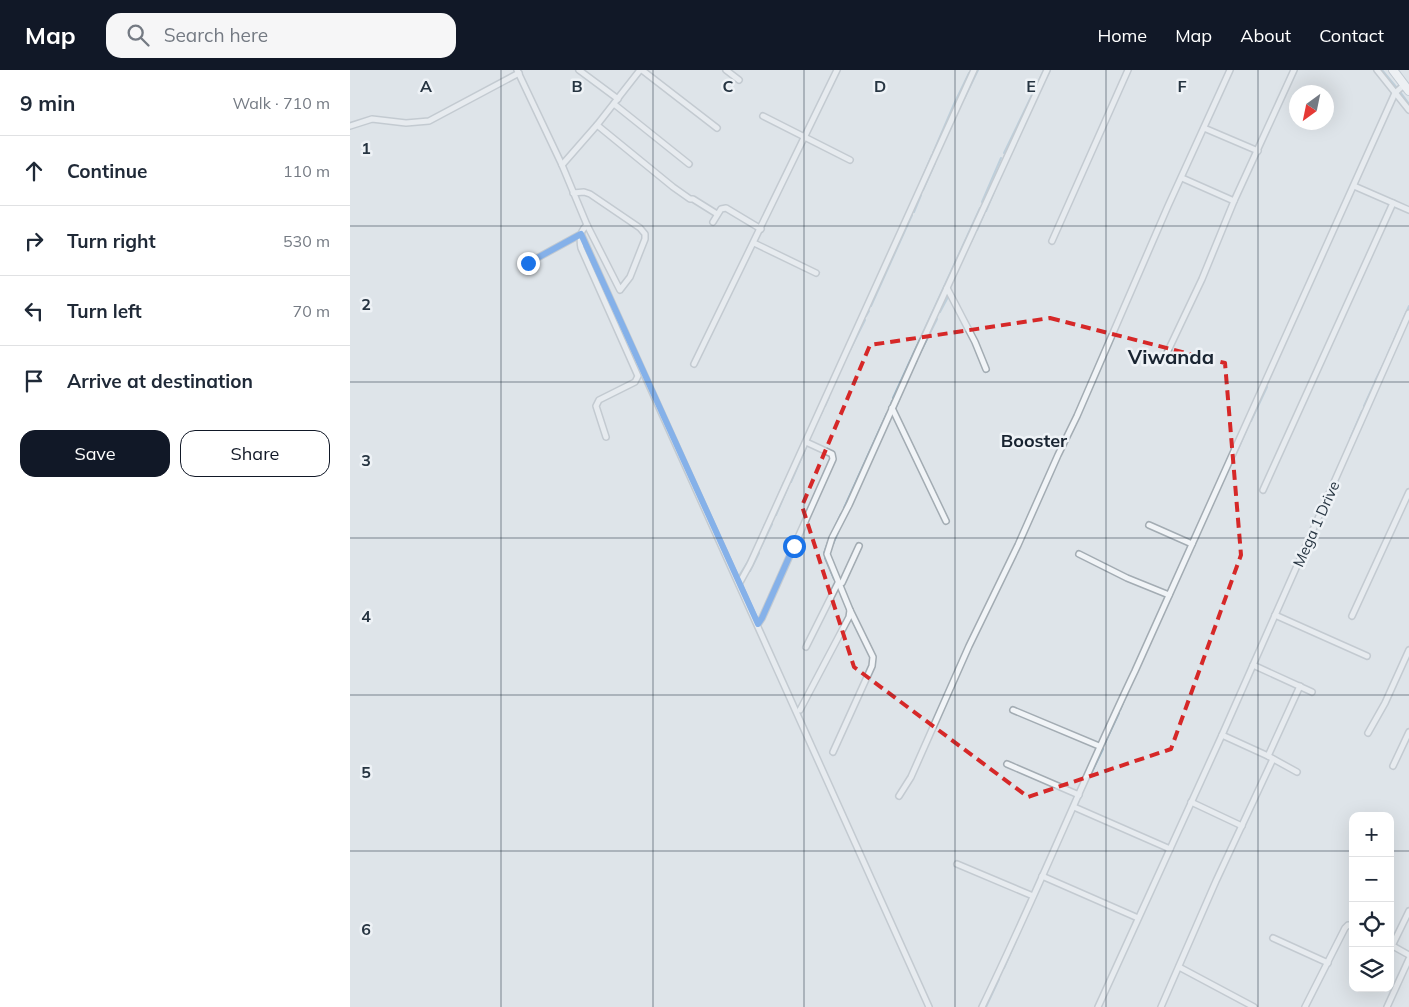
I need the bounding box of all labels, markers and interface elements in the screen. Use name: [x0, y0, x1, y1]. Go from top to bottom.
search box: [106, 13, 456, 58]
text: Map: [25, 20, 76, 50]
icon: search: [124, 21, 152, 49]
text: Search here: [164, 23, 268, 47]
text: Home: [1097, 24, 1147, 47]
text: Map: [1175, 24, 1212, 47]
text: About: [1240, 24, 1291, 47]
text: Contact: [1319, 24, 1384, 47]
text: A: [420, 76, 432, 96]
text: B: [571, 76, 583, 96]
text: C: [723, 76, 734, 96]
text: D: [874, 76, 886, 96]
text: E: [1026, 76, 1036, 96]
text: F: [1177, 76, 1187, 96]
north arrow: [1289, 85, 1334, 130]
text: 9 min: [20, 90, 75, 116]
text: Walk · 710 m: [232, 93, 330, 113]
text: 1: [361, 138, 371, 158]
icon: ahead: [20, 157, 48, 185]
text: Continue: [67, 159, 147, 183]
text: 110 m: [283, 161, 330, 181]
icon: right: [20, 227, 48, 255]
text: Turn right: [67, 229, 156, 253]
text: 530 m: [283, 231, 330, 251]
route end: [517, 252, 540, 275]
text: 2: [361, 294, 371, 314]
icon: left: [20, 297, 48, 325]
text: Turn left: [67, 299, 142, 323]
text: 70 m: [293, 301, 330, 321]
district label: Viwanda: [1127, 344, 1214, 369]
icon: arrive: [20, 367, 48, 395]
text: Arrive at destination: [67, 369, 253, 393]
district label: Booster: [1001, 429, 1068, 452]
button: Save: [20, 430, 170, 477]
button: Share: [180, 430, 330, 477]
text: 3: [361, 450, 371, 470]
street label: Mega 1 Drive: [1289, 478, 1343, 570]
route start: [783, 535, 806, 558]
text: 4: [361, 606, 371, 626]
text: 5: [361, 762, 371, 782]
map controls: [1349, 812, 1394, 992]
button: +: [1349, 812, 1394, 857]
button: −: [1349, 857, 1394, 902]
button: locate: [1349, 902, 1394, 947]
text: 6: [361, 919, 371, 939]
button: layers: [1349, 947, 1394, 992]

